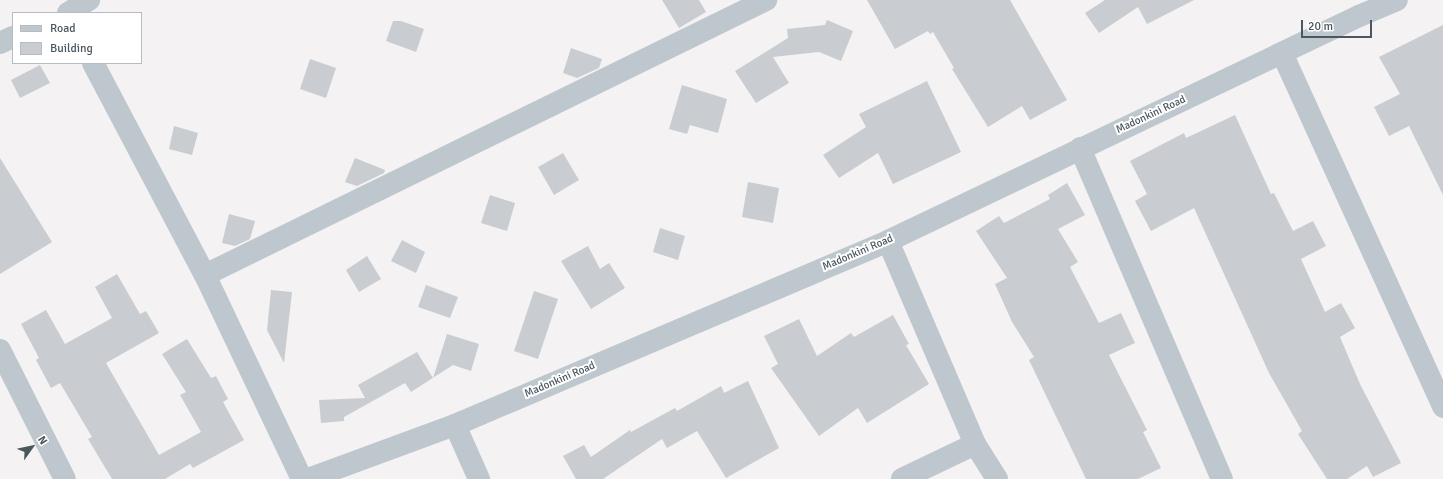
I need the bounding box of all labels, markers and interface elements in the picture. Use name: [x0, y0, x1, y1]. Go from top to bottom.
legend: [12, 12, 142, 64]
scale bar: [1303, 12, 1374, 38]
text: 20 m: [1308, 19, 1333, 34]
text: Road: [50, 21, 76, 36]
text: Building: [50, 41, 93, 56]
street label: Madonkini Road: [1114, 93, 1188, 137]
street label: Madonkini Road: [821, 232, 895, 274]
street label: Madonkini Road: [523, 359, 597, 401]
north arrow: [12, 427, 52, 467]
text: N: [35, 433, 50, 447]

